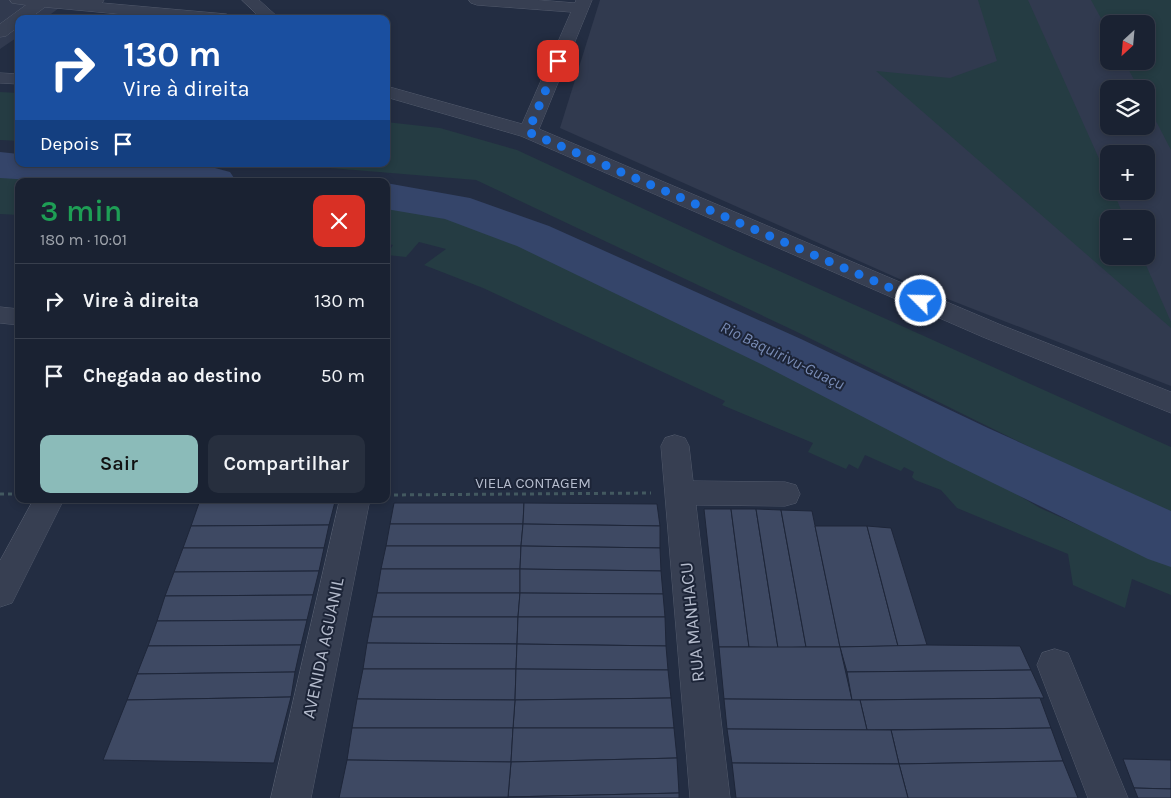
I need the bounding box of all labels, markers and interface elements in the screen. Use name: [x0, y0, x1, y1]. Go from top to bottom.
north arrow: [1100, 15, 1155, 70]
map controls: [1100, 15, 1155, 265]
text: 130 m: [123, 34, 221, 75]
icon: right: [40, 35, 105, 100]
pin: [537, 40, 579, 82]
icon: arrive: [544, 47, 572, 75]
text: Vire à direita: [123, 76, 250, 102]
button: layers: [1100, 80, 1155, 135]
icon: arrive: [109, 130, 137, 158]
text: Depois: [40, 133, 99, 155]
button: +: [1100, 145, 1155, 200]
text: 3 min: [40, 193, 122, 229]
button: close: [313, 195, 365, 247]
button: −: [1100, 210, 1155, 265]
text: 180 m · 10:01: [40, 230, 127, 249]
position arrow: [894, 274, 946, 326]
icon: right: [40, 287, 68, 315]
text: Vire à direita: [83, 290, 199, 312]
text: 130 m: [314, 290, 365, 312]
water label: Rio Baquirivu-Guaçu: [718, 317, 848, 394]
icon: arrive: [40, 362, 68, 390]
text: Chegada ao destino: [83, 365, 261, 387]
text: 50 m: [321, 365, 365, 387]
button: Sair: [40, 435, 198, 493]
button: Compartilhar: [208, 435, 365, 493]
street label: VIELA CONTAGEM: [475, 474, 591, 492]
street label: RUA MANHACU: [675, 561, 709, 683]
street label: AVENIDA AGUANIL: [297, 575, 349, 721]

